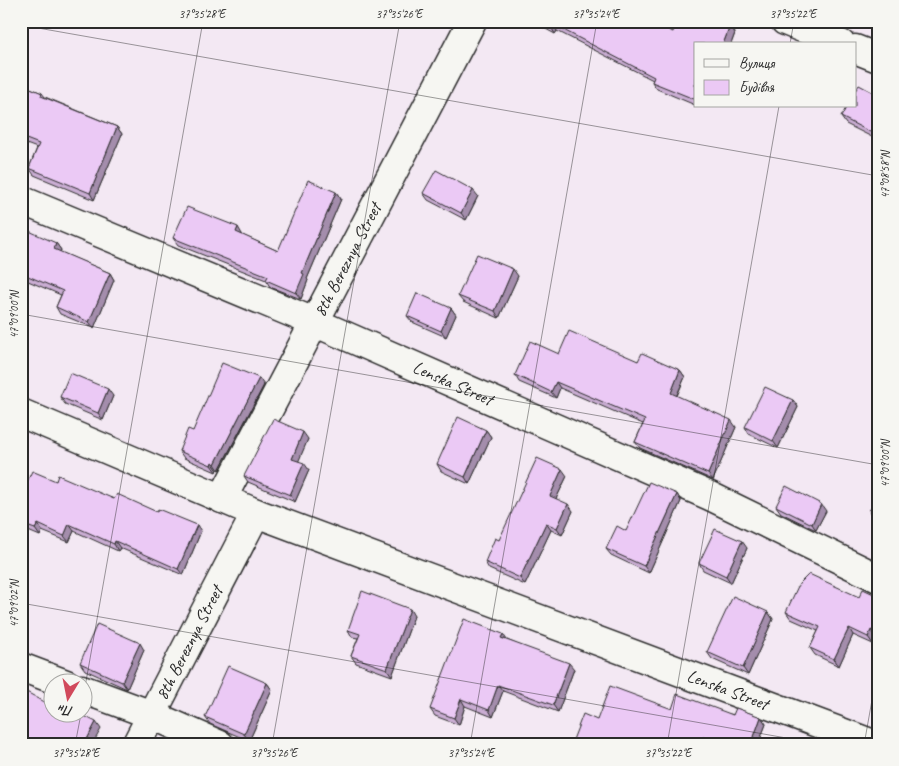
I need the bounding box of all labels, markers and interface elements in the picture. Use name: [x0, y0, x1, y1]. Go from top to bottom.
text: 37°35'28"E: [179, 6, 227, 22]
text: 37°35'26"E: [376, 6, 424, 22]
text: 37°35'24"E: [573, 6, 621, 22]
text: 37°35'22"E: [770, 6, 818, 22]
legend: [694, 42, 856, 108]
text: Вулиця: [739, 54, 776, 73]
text: Будівля: [739, 78, 774, 97]
text: 47°08'58"N: [877, 150, 893, 199]
street label: 8th Bereznya Street: [308, 197, 387, 320]
text: 47°09'00"N: [6, 290, 22, 339]
street label: Lenska Street: [409, 356, 499, 411]
text: 47°09'00"N: [877, 439, 893, 488]
text: 47°09'02"N: [6, 579, 22, 628]
street label: 8th Bereznya Street: [150, 580, 229, 703]
street label: Lenska Street: [684, 664, 774, 716]
north arrow: [42, 674, 92, 724]
text: Пн: [56, 701, 75, 720]
text: 37°35'28"E: [53, 745, 101, 761]
text: 37°35'26"E: [251, 745, 299, 761]
text: 37°35'24"E: [448, 745, 496, 761]
text: 37°35'22"E: [645, 745, 693, 761]

